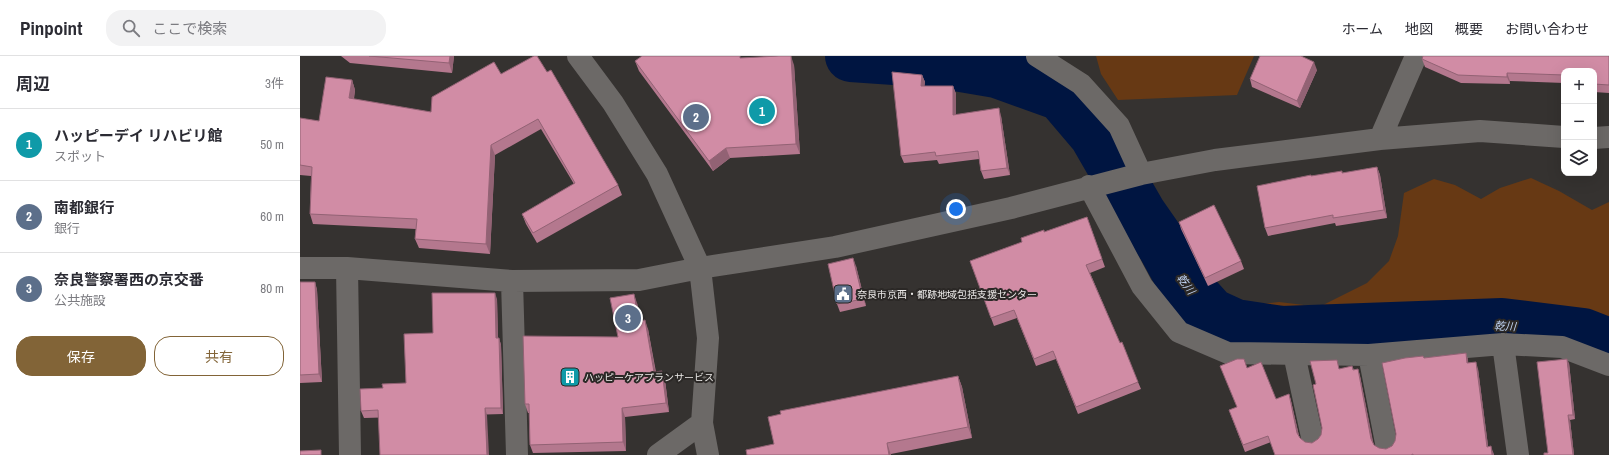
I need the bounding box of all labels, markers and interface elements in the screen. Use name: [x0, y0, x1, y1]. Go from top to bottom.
search box: [106, 10, 386, 46]
text: Pinpoint: [20, 15, 82, 41]
icon: search: [120, 17, 142, 39]
text: ここで検索: [152, 18, 227, 39]
text: ホーム: [1341, 20, 1383, 38]
text: 地図: [1405, 20, 1433, 38]
text: 概要: [1455, 20, 1483, 38]
text: お問い合わせ: [1505, 20, 1589, 38]
map controls: [1561, 68, 1597, 176]
button: +: [1561, 68, 1597, 104]
text: 周辺: [16, 72, 50, 95]
text: 3件: [265, 75, 284, 92]
pin: 1: [749, 96, 775, 126]
pin: 2: [683, 102, 709, 132]
button: −: [1561, 104, 1597, 140]
text: ハッピーデイ リハビリ館: [54, 125, 222, 146]
text: 1: [26, 136, 32, 153]
text: 50 m: [260, 136, 284, 153]
button: layers: [1561, 140, 1597, 176]
text: スポット: [54, 148, 106, 165]
text: 南都銀行: [54, 197, 114, 218]
your location: [946, 199, 966, 219]
text: 2: [26, 208, 32, 225]
text: 60 m: [260, 208, 284, 225]
text: 銀行: [54, 220, 80, 237]
text: 奈良警察署西の京交番: [54, 269, 204, 290]
water label: 乾川: [1174, 271, 1199, 298]
text: 3: [26, 280, 32, 297]
text: 80 m: [260, 280, 284, 297]
public building icon: 奈良市京西・都跡地域包括支援センター: [832, 283, 854, 305]
place label: 奈良市京西・都跡地域包括支援センター: [857, 288, 1037, 301]
text: 公共施設: [54, 292, 106, 309]
pin: 3: [615, 303, 641, 333]
water label: 乾川: [1494, 318, 1517, 334]
button: 保存: [16, 336, 146, 376]
button: 共有: [154, 336, 284, 376]
building icon: ハッピーケアプランサービス: [559, 366, 581, 388]
place label: ハッピーケアプランサービス: [584, 371, 714, 384]

